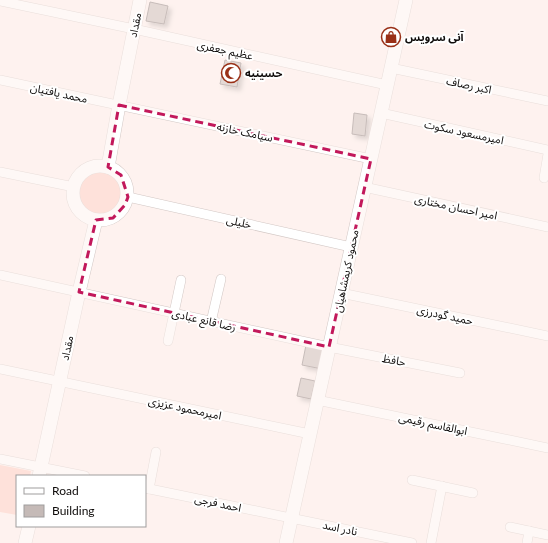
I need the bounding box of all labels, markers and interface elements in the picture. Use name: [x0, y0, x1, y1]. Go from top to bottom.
street label: مقداد: [126, 11, 144, 38]
shop icon: آنی سرویس: [380, 26, 402, 48]
place label: آنی سرویس: [405, 30, 464, 44]
street label: عظیم جعفری: [195, 37, 255, 65]
mosque icon: حسینیه: [220, 62, 242, 84]
place label: حسینیه: [245, 66, 283, 80]
street label: اکبر رصاف: [445, 73, 493, 97]
street label: محمد یافتیان: [29, 80, 89, 106]
street label: امیرمسعود سکوت: [423, 117, 505, 147]
street label: سیامک خازنه: [216, 119, 275, 145]
street label: امیر احسان مختاری: [413, 191, 499, 223]
street label: خلیلی: [225, 212, 253, 232]
street label: محمود کریمشاهیان: [330, 228, 362, 314]
street label: حمید گودرزی: [416, 302, 475, 328]
street label: رضا قانع عبادی: [170, 306, 237, 335]
street label: مقداد: [58, 334, 76, 361]
street label: حافظ: [381, 351, 407, 368]
street label: امیرمحمود عزیزی: [147, 393, 223, 423]
street label: ابوالقاسم رقیمی: [397, 410, 469, 440]
legend: [16, 475, 146, 527]
text: Road: [52, 483, 79, 498]
street label: احمد فرجی: [193, 491, 243, 515]
text: Building: [52, 503, 95, 518]
street label: نادر اسد: [321, 517, 359, 539]

